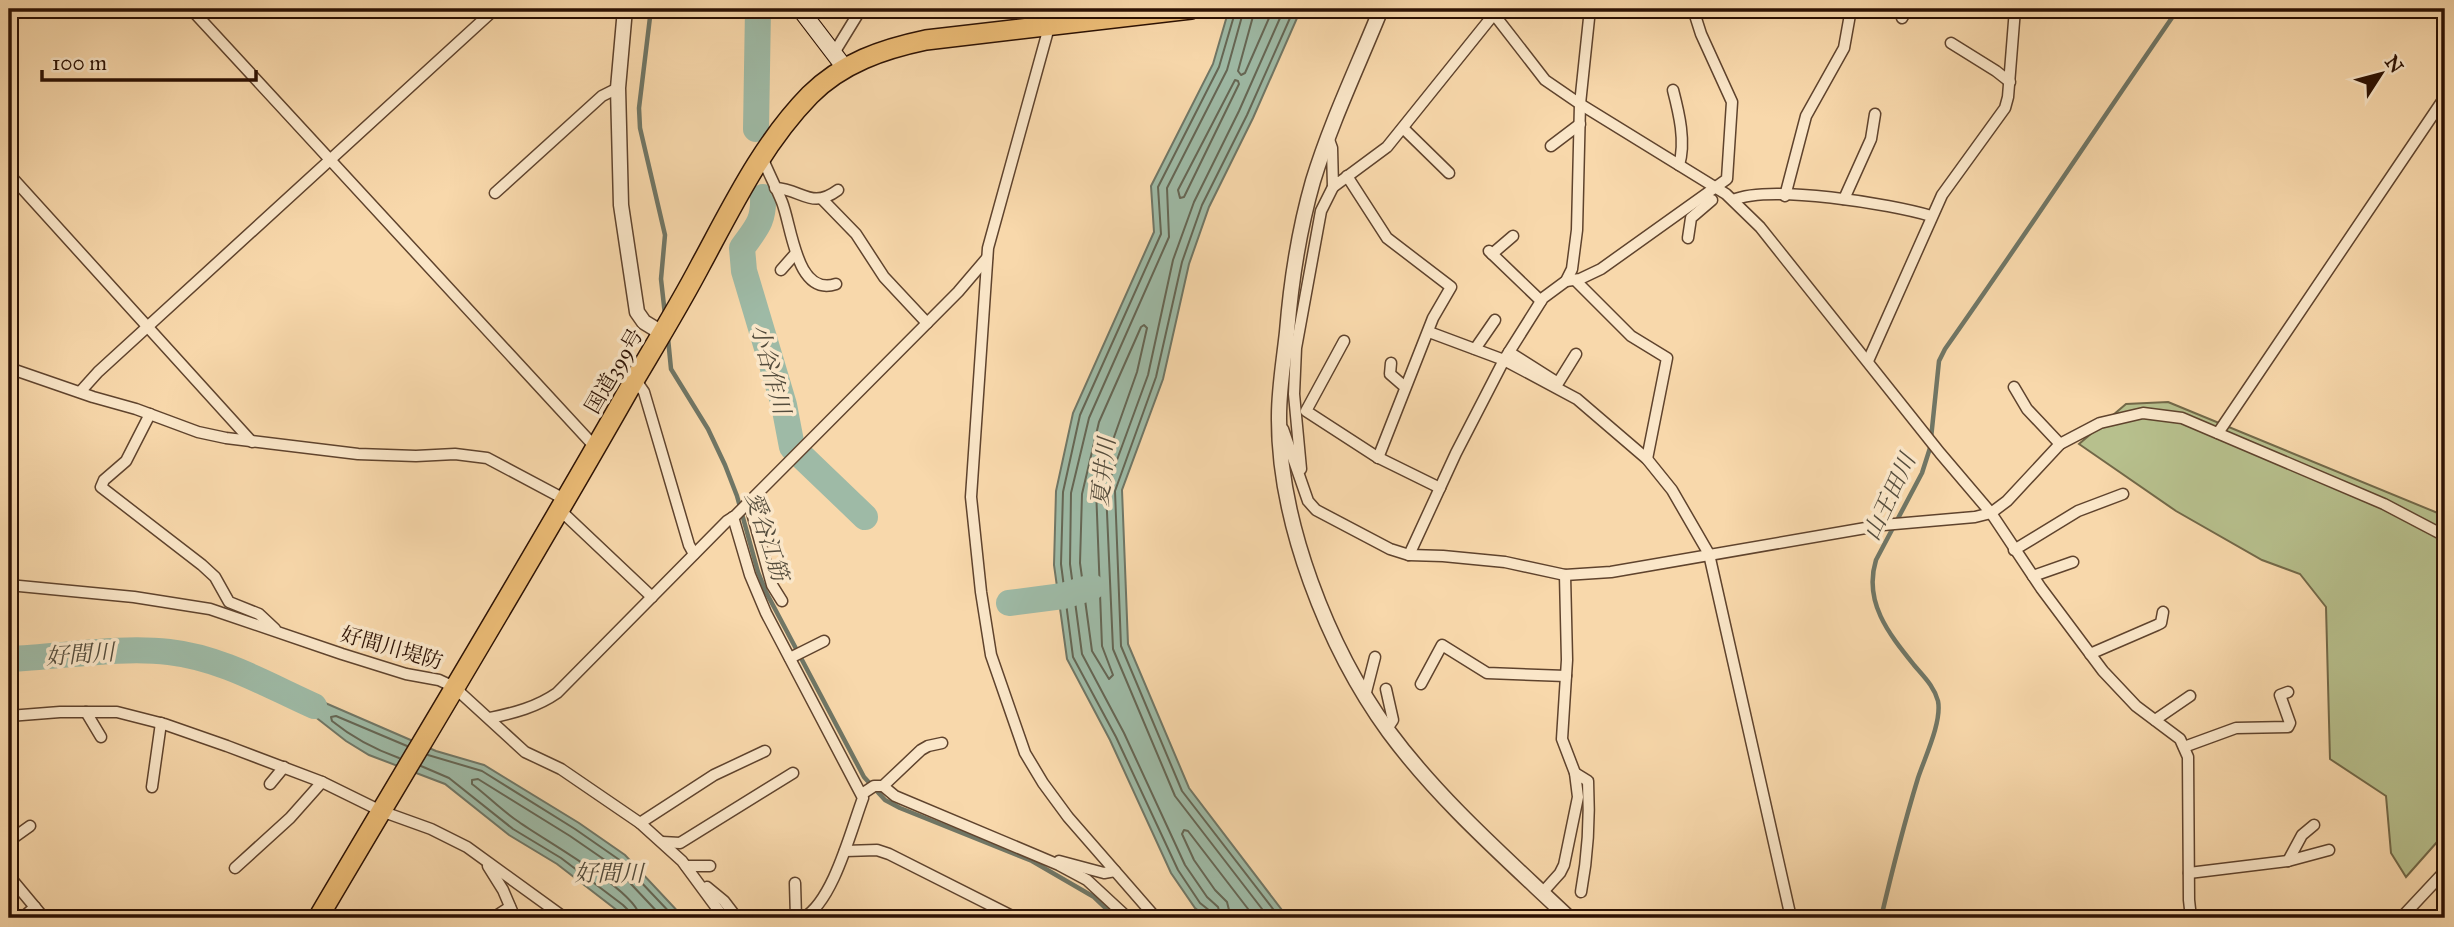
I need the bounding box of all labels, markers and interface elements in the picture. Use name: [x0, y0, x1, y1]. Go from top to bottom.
scale bar: [42, 38, 256, 82]
north arrow: [2346, 38, 2416, 108]
text: 100 m: [52, 50, 107, 76]
text: N: [2380, 51, 2408, 78]
water label: 小谷作川: [746, 321, 797, 420]
street label: 国道399号: [579, 324, 649, 418]
water label: 夏井川: [1085, 433, 1121, 508]
water label: 山王田川: [1857, 447, 1922, 545]
water label: 愛谷江筋: [739, 488, 796, 588]
street label: 好間川堤防: [338, 621, 446, 675]
water label: 好間川: [45, 637, 118, 670]
water label: 好間川: [575, 859, 647, 887]

